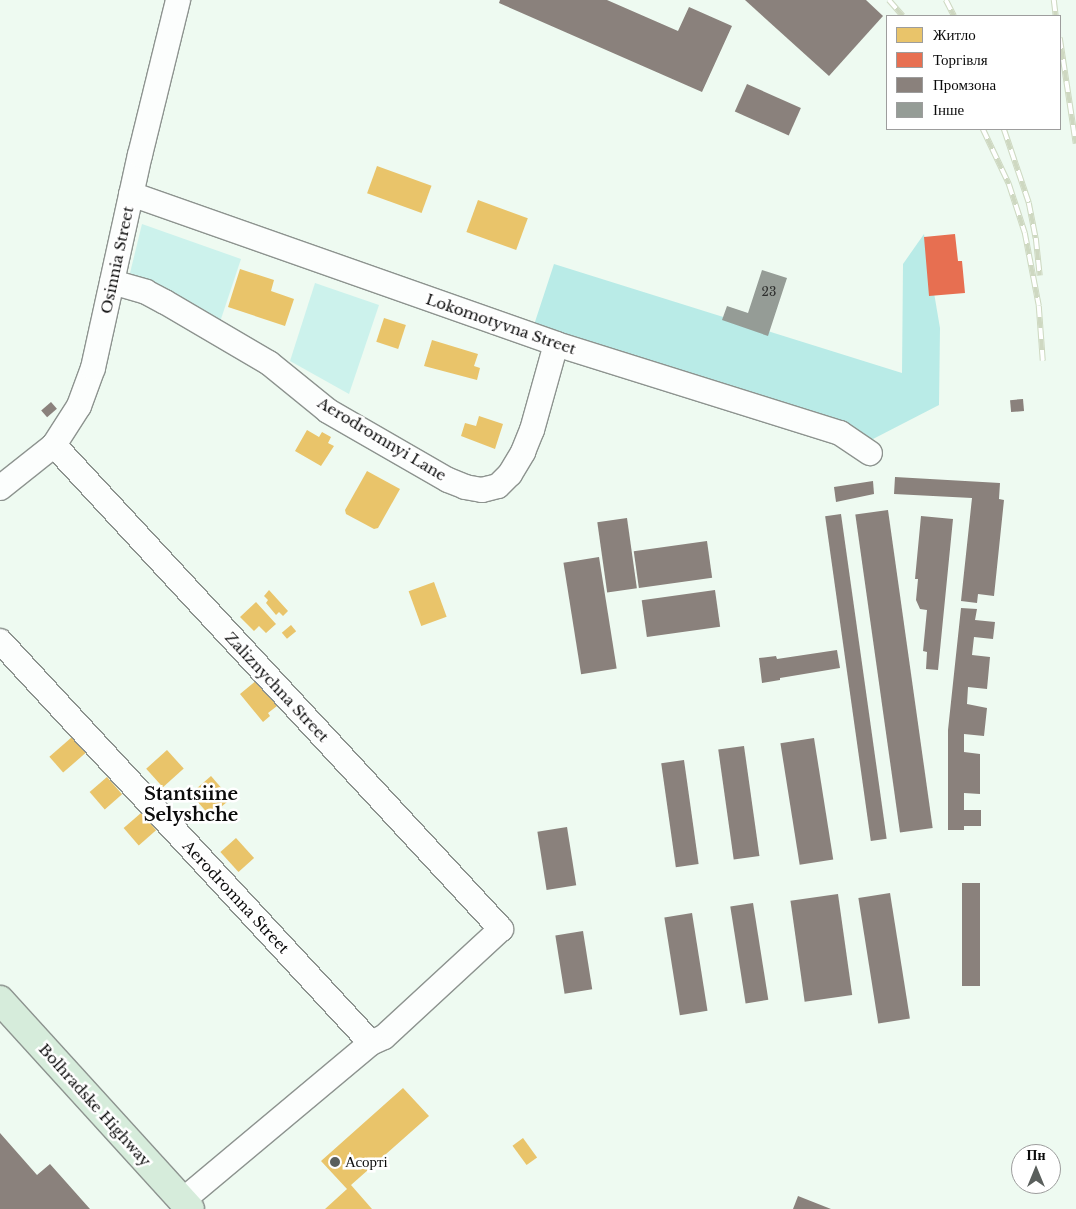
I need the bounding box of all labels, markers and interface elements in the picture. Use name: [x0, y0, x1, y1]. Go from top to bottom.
legend: [886, 15, 1061, 130]
text: Житло: [933, 25, 976, 44]
text: Торгівля: [933, 50, 988, 69]
text: Промзона: [933, 75, 996, 94]
text: Інше: [933, 100, 964, 119]
street label: Osinnia Street: [97, 205, 137, 315]
house number: 23: [762, 285, 776, 299]
street label: Lokomotyvna Street: [424, 290, 578, 358]
street label: Aerodromnyi Lane: [314, 393, 450, 485]
street label: Zaliznychna Street: [221, 628, 333, 746]
district label: Stantsiine Selyshche: [144, 784, 238, 826]
street label: Aerodromna Street: [179, 837, 293, 957]
street label: Bolhradske Highway: [35, 1040, 155, 1170]
north arrow: [1011, 1144, 1061, 1194]
text: Пн: [1027, 1146, 1045, 1164]
place label: Асорті: [345, 1153, 388, 1171]
marker: Асорті: [329, 1156, 341, 1168]

